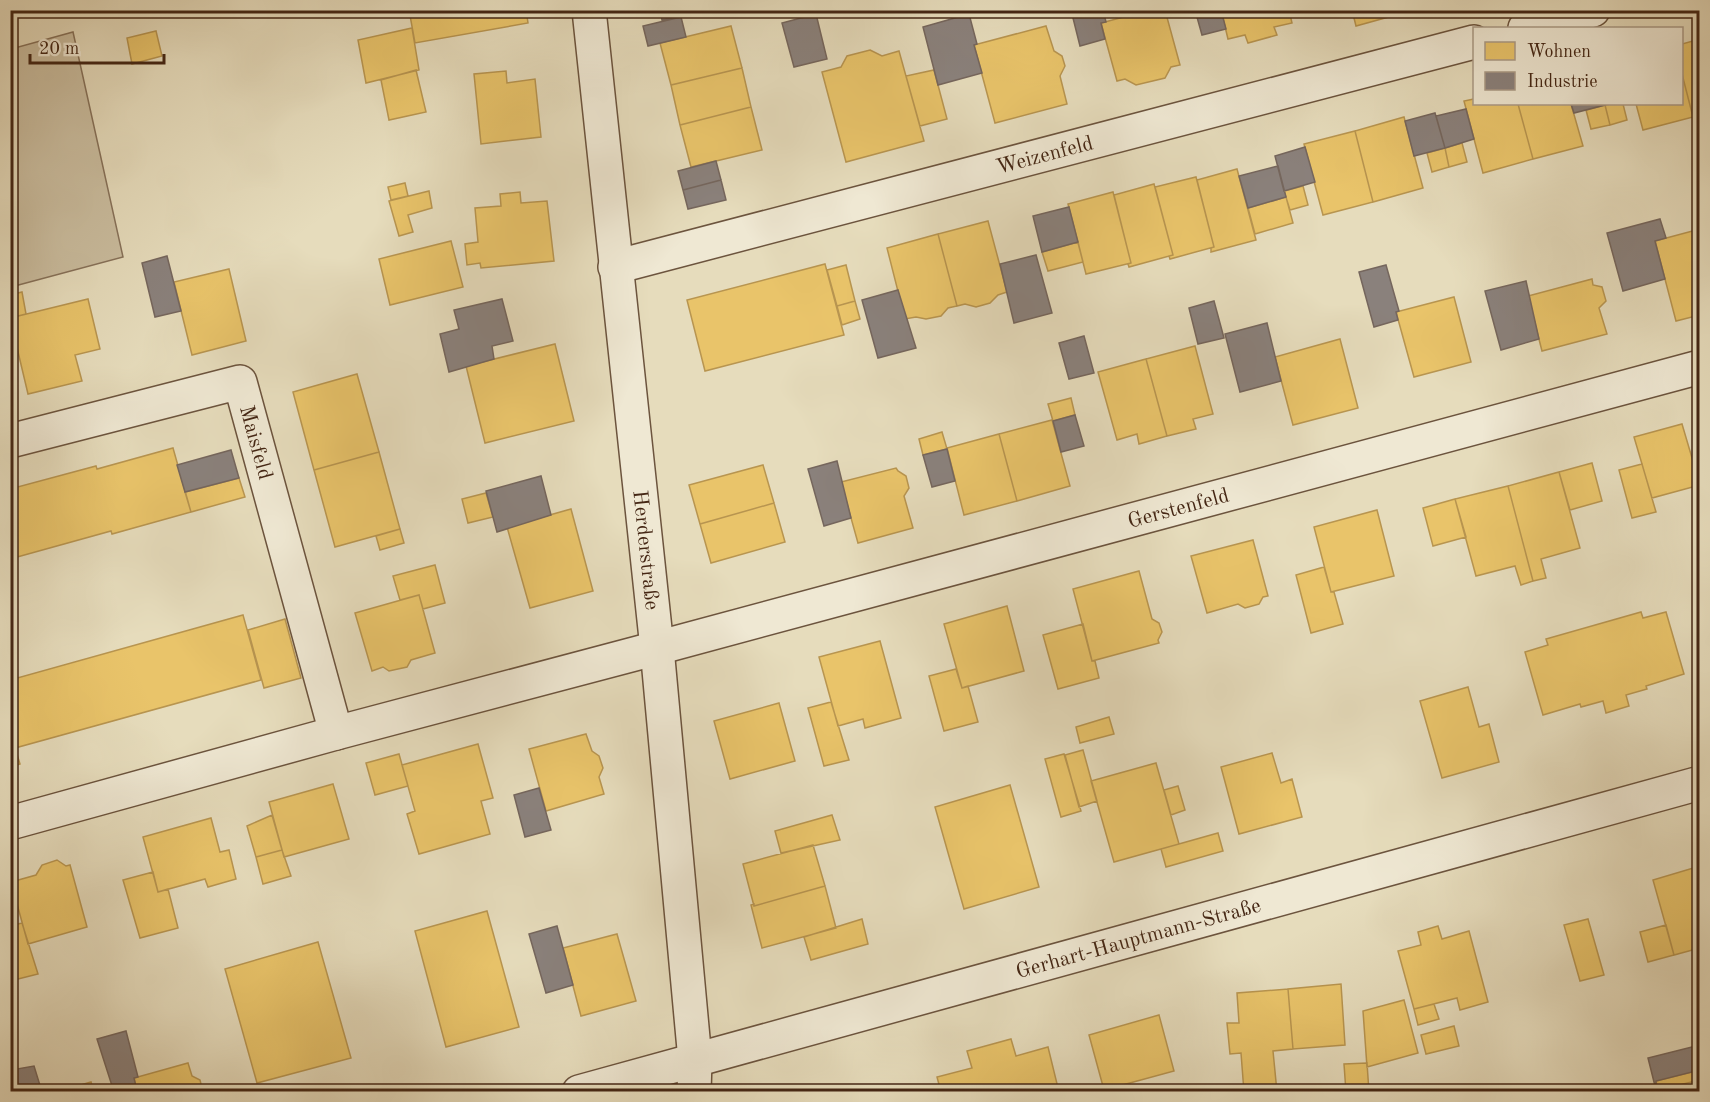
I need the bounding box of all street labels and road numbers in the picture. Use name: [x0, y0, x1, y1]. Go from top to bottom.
street label: Weizenfeld: [994, 133, 1096, 179]
street label: Maisfeld: [235, 403, 275, 482]
street label: Gerstenfeld: [1126, 485, 1232, 533]
street label: Herderstraße: [628, 489, 662, 611]
street label: Gerhart-Hauptmann-Straße: [1014, 896, 1263, 983]

